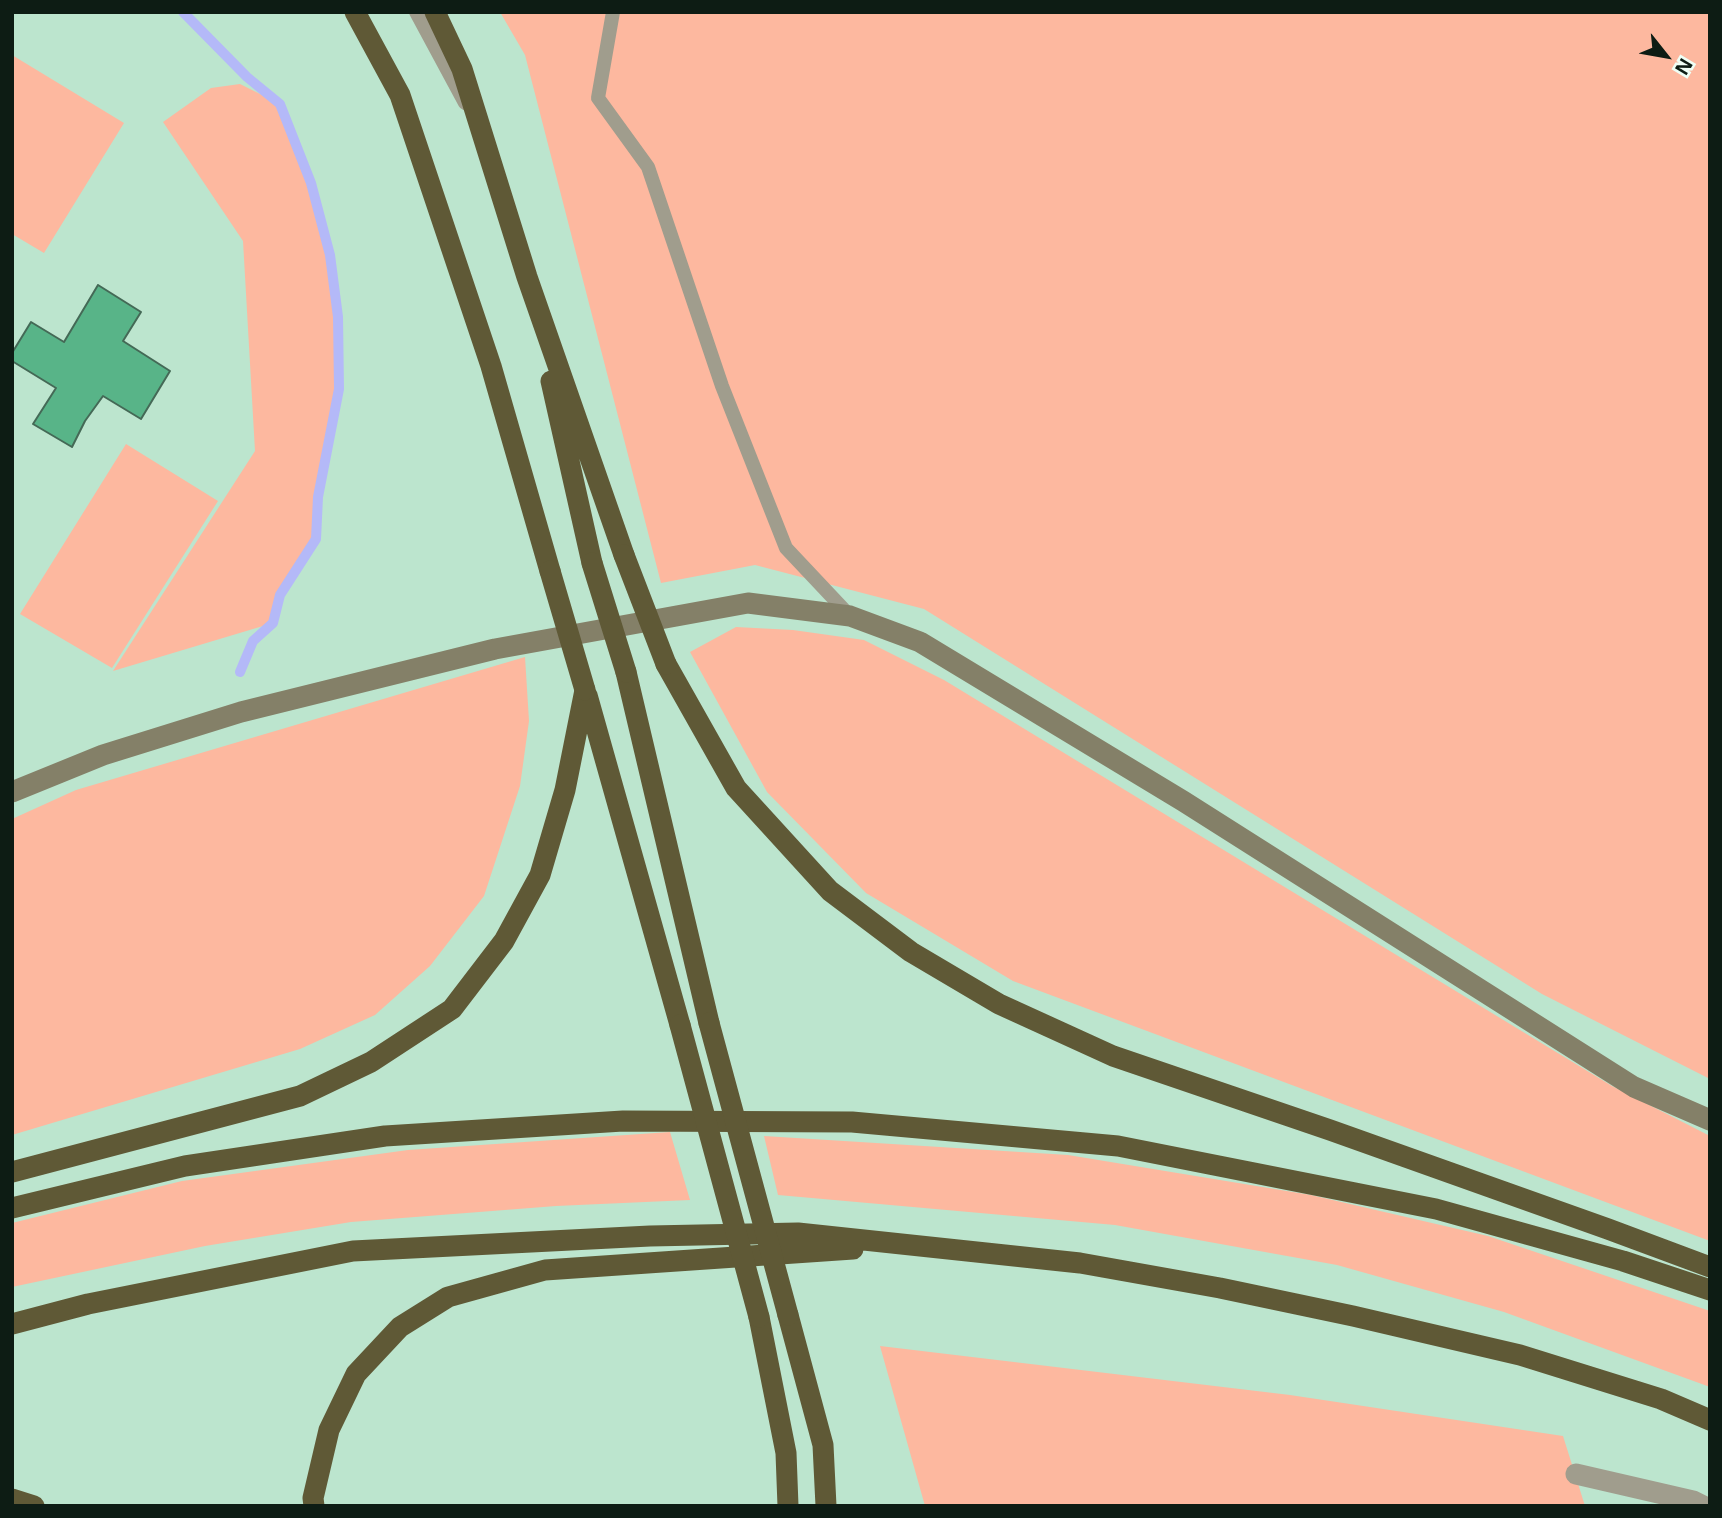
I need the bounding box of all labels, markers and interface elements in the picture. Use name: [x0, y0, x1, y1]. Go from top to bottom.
north arrow: [1631, 21, 1701, 91]
text: N: [1669, 53, 1699, 80]

